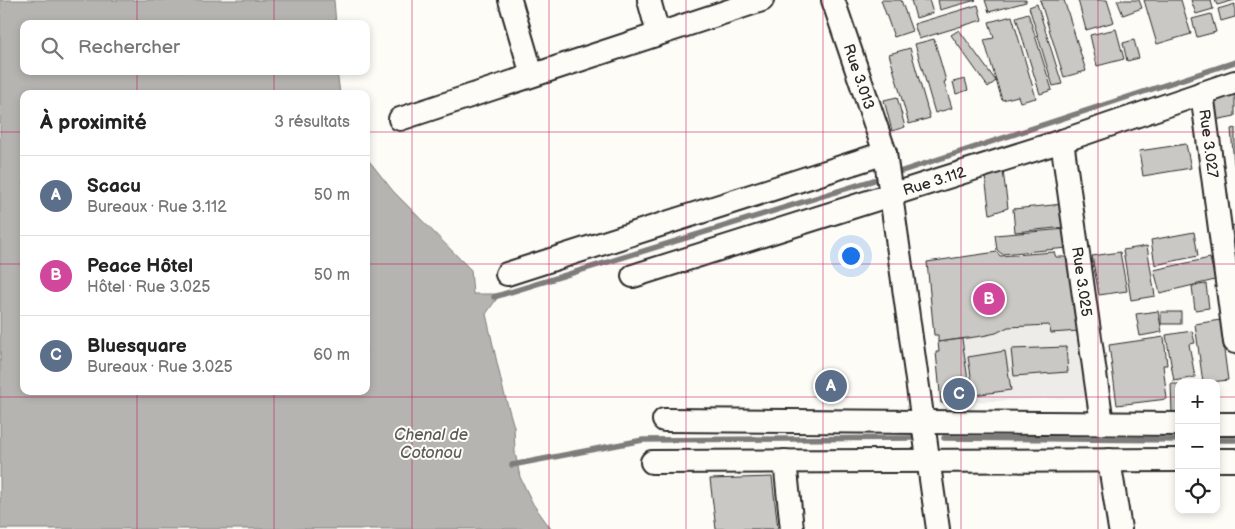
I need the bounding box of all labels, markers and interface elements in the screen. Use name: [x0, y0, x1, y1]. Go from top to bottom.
search box: [20, 20, 370, 75]
icon: search: [38, 34, 66, 62]
text: Rechercher: [78, 36, 180, 59]
street label: Rue 3.013: [839, 41, 879, 112]
street label: Rue 3.027: [1195, 108, 1223, 180]
text: À proximité: [40, 110, 147, 135]
text: 3 résultats: [274, 113, 350, 132]
street label: Rue 3.112: [901, 162, 968, 200]
text: Scacu: [87, 175, 141, 198]
text: A: [51, 186, 61, 205]
text: 50 m: [314, 186, 350, 205]
text: Bureaux · Rue 3.112: [87, 198, 227, 217]
your location: [838, 243, 864, 269]
street label: Rue 3.025: [1068, 245, 1096, 318]
text: Peace Hôtel: [87, 255, 193, 278]
text: B: [50, 266, 62, 285]
text: 50 m: [314, 266, 350, 285]
text: Hôtel · Rue 3.025: [87, 278, 211, 297]
pin: B: [973, 280, 1005, 318]
text: Bluesquare: [87, 335, 187, 358]
text: C: [50, 346, 62, 365]
text: 60 m: [313, 346, 350, 365]
text: Bureaux · Rue 3.025: [87, 358, 233, 377]
pin: A: [815, 367, 847, 405]
pin: C: [943, 375, 975, 413]
map controls: [1175, 379, 1220, 514]
button: +: [1175, 379, 1220, 424]
button: −: [1175, 424, 1220, 469]
water label: Chenal de Cotonou: [394, 426, 468, 463]
button: locate: [1175, 469, 1220, 514]

